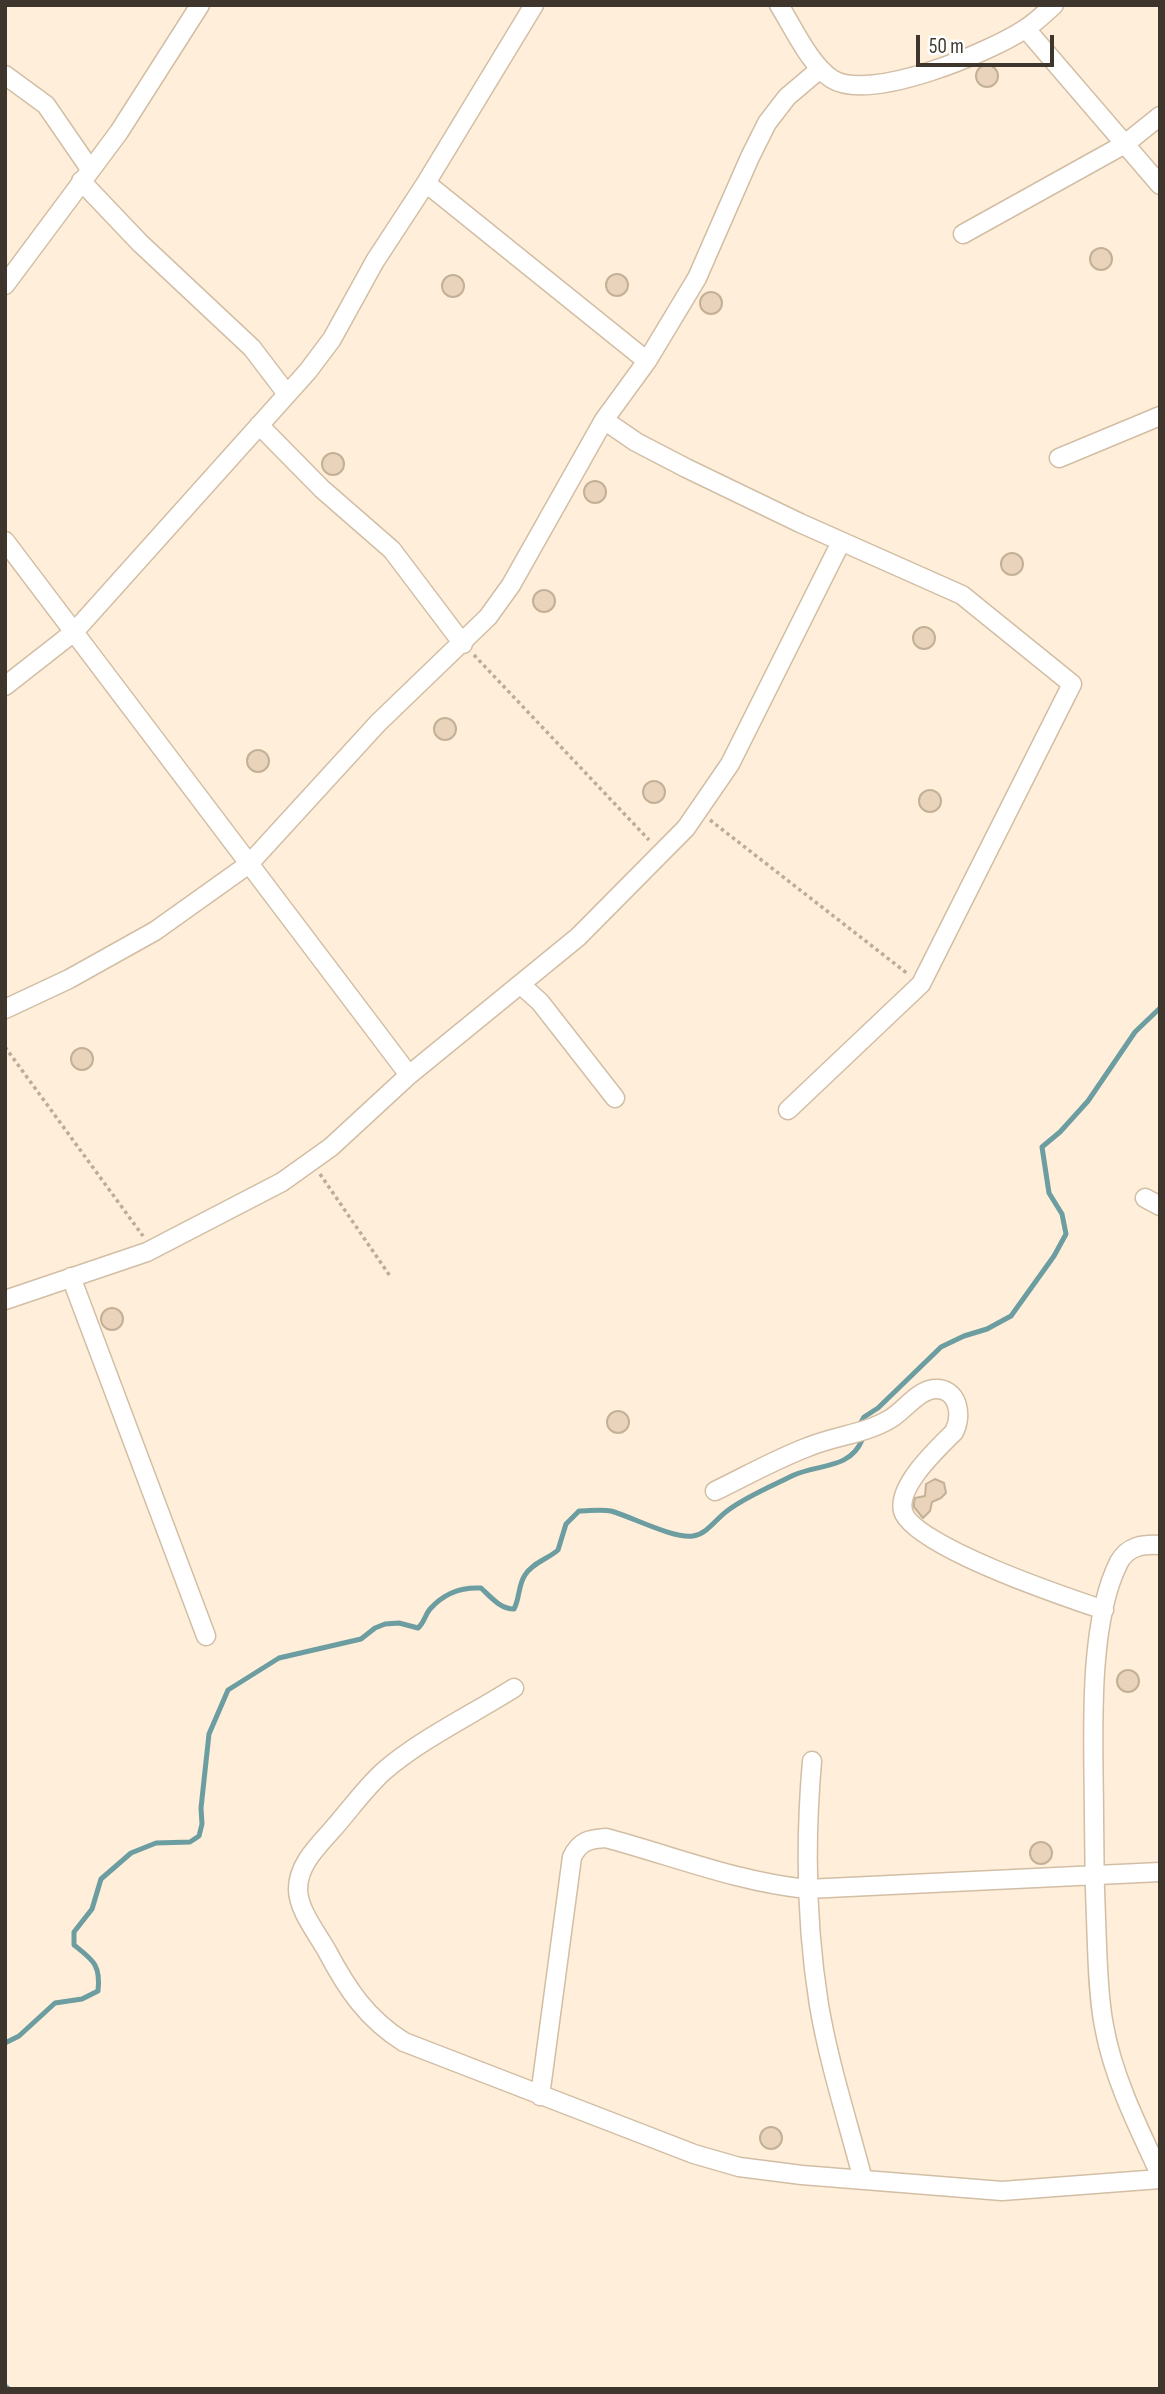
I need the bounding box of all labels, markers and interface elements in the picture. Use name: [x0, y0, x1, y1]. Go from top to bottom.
scale bar: [920, 21, 1058, 65]
text: 50 m: [929, 34, 964, 59]

